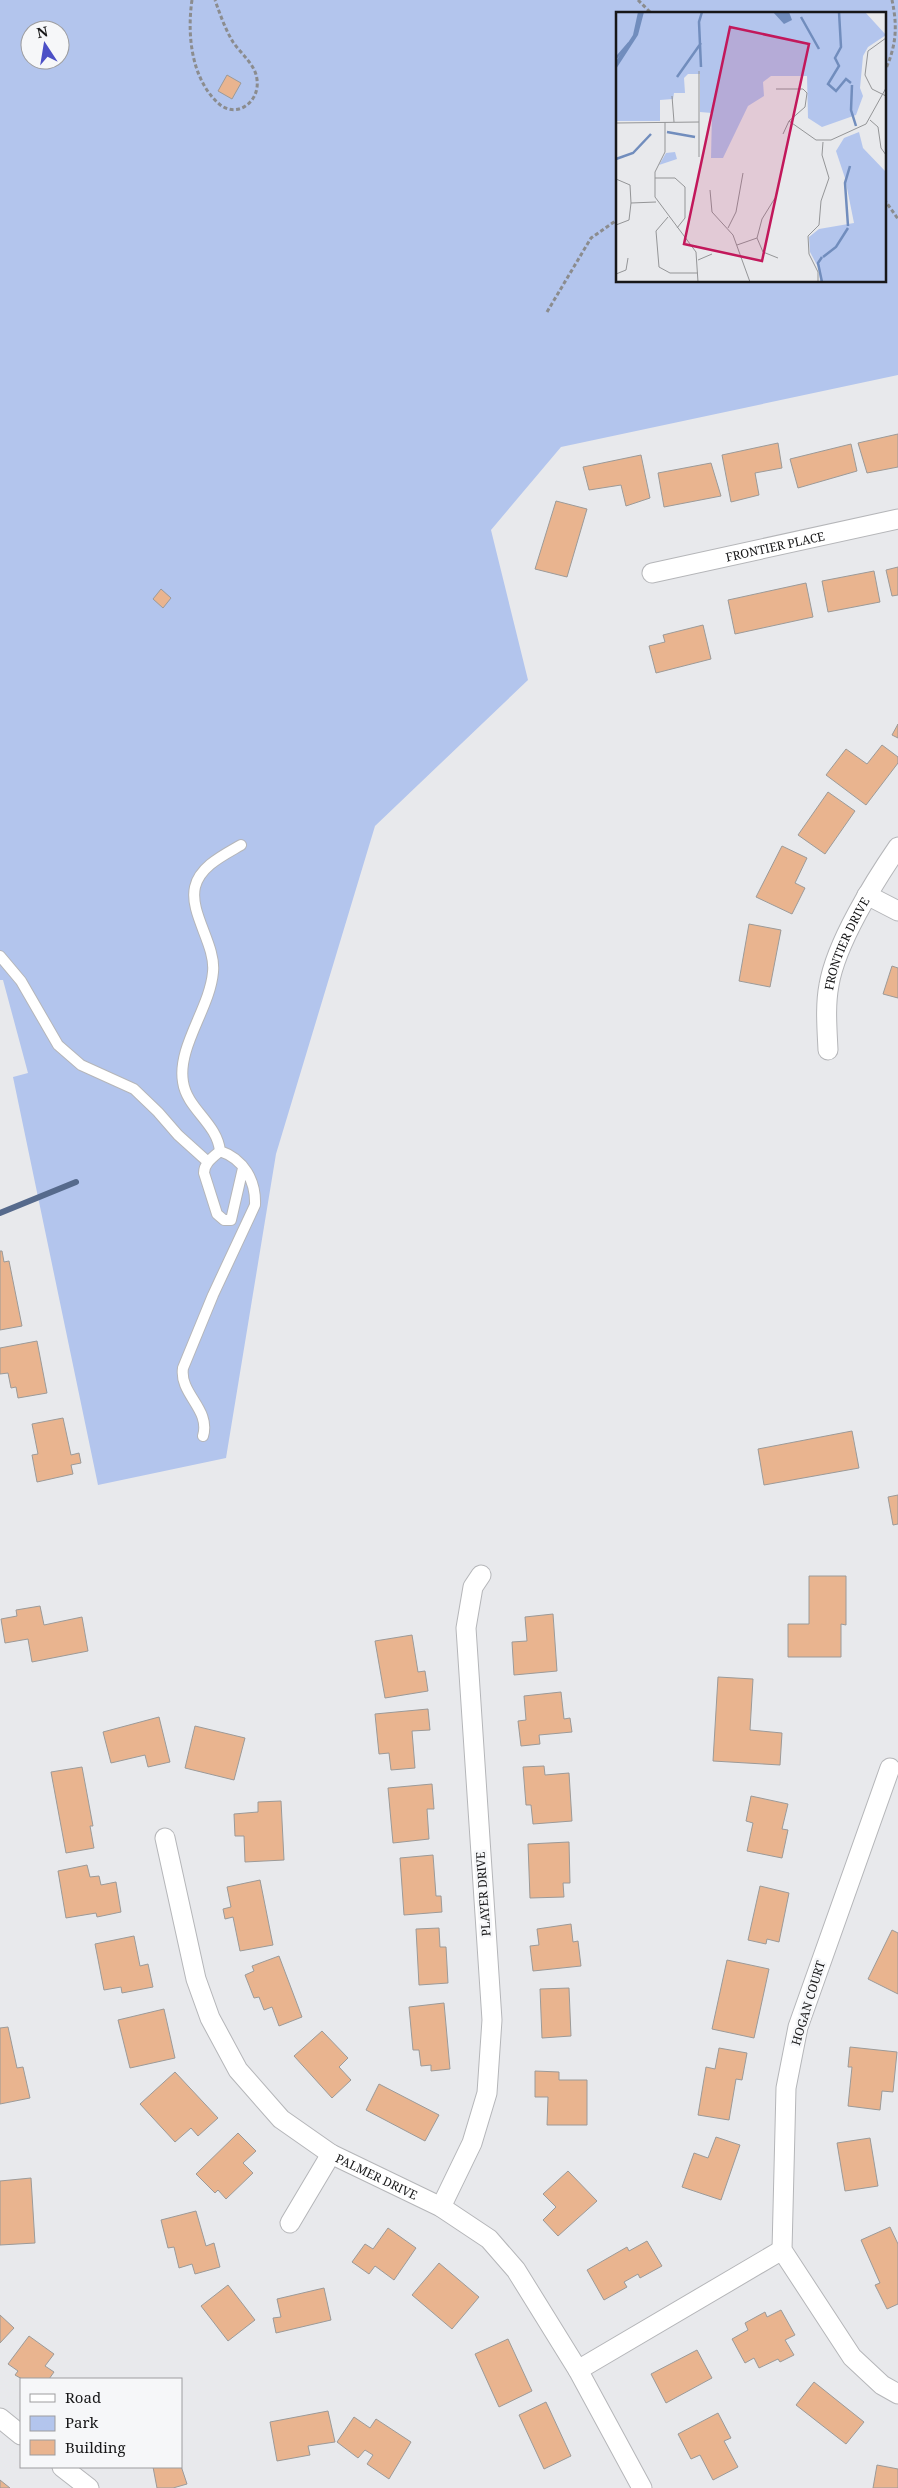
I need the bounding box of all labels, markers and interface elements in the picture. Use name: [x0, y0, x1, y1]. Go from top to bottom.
inset map: [616, 12, 886, 282]
north arrow: [20, 20, 70, 70]
text: N: [35, 21, 50, 42]
street label: FRONTIER PLACE: [724, 527, 826, 565]
street label: FRONTIER DRIVE: [820, 894, 873, 991]
street label: PLAYER DRIVE: [472, 1851, 494, 1937]
street label: HOGAN COURT: [787, 1958, 829, 2047]
street label: PALMER DRIVE: [333, 2149, 421, 2203]
legend: [20, 2378, 182, 2468]
text: Road: [65, 2387, 101, 2407]
text: Park: [65, 2412, 99, 2432]
text: Building: [65, 2437, 126, 2457]

